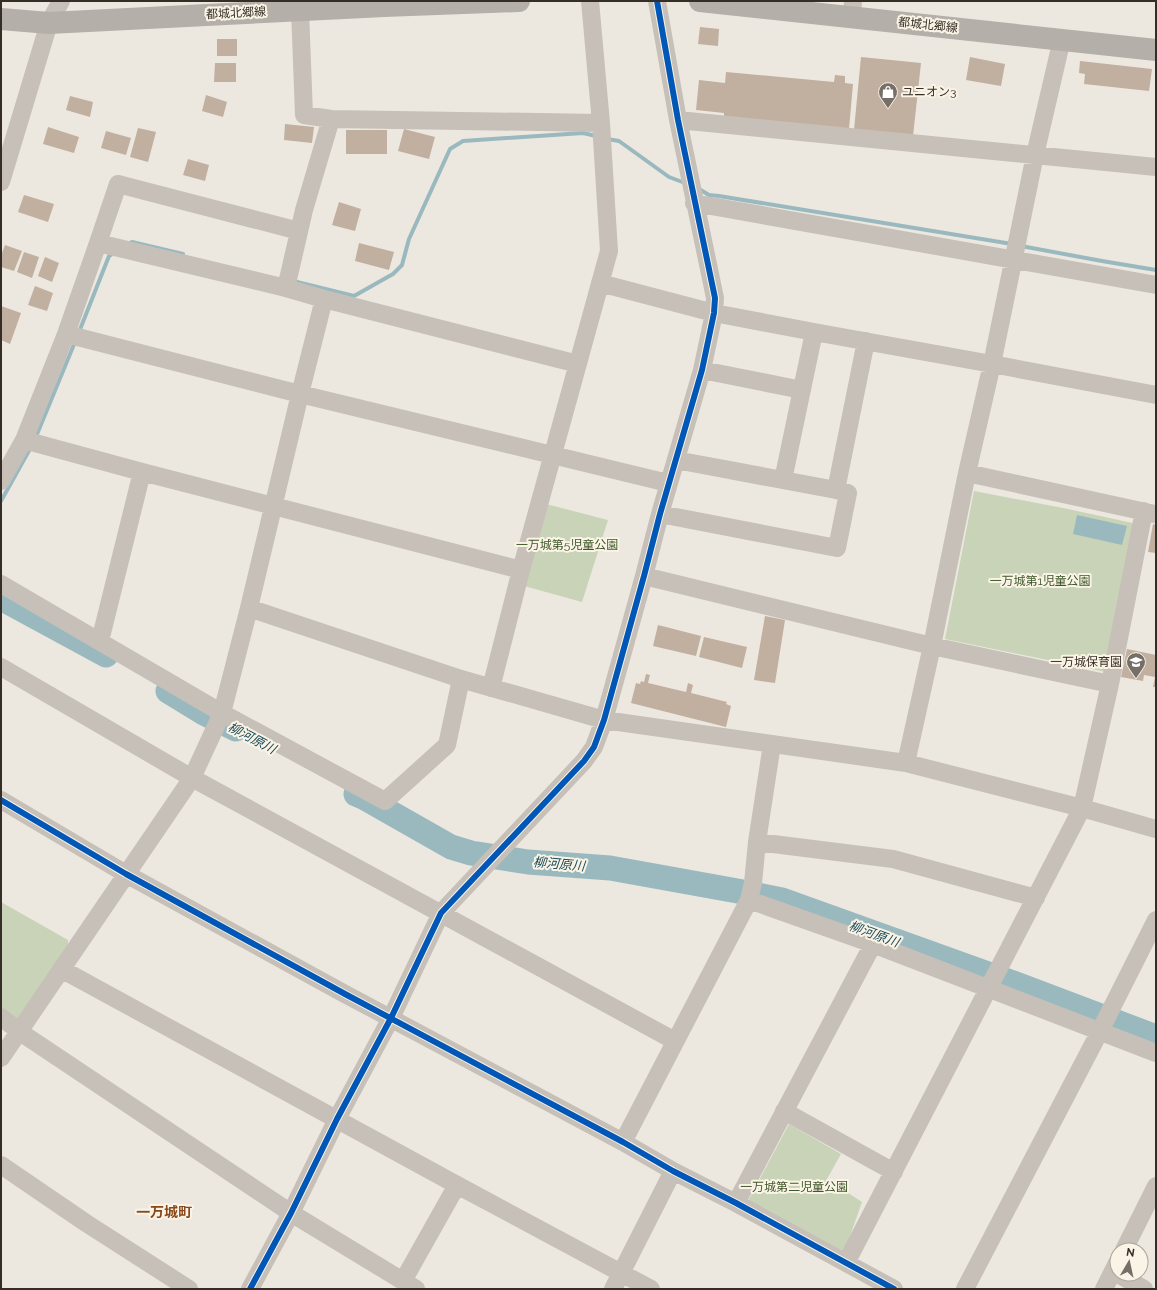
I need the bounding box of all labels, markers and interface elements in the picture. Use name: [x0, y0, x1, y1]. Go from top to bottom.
street label: 都城北郷線: [206, 4, 266, 22]
street label: 都城北郷線: [897, 15, 959, 35]
shop icon: ユニオン3: [877, 81, 899, 109]
place label: ユニオン3: [902, 85, 956, 99]
park label: 一万城第5児童公園: [516, 538, 618, 552]
park label: 一万城第1児童公園: [989, 574, 1091, 588]
school or university icon: 一万城保育園: [1125, 651, 1147, 679]
place label: 一万城保育園: [1050, 655, 1122, 669]
water label: 柳河原川: [226, 719, 280, 758]
water label: 柳河原川: [532, 854, 588, 874]
water label: 柳河原川: [847, 918, 903, 951]
park label: 一万城第二児童公園: [740, 1180, 848, 1194]
district label: 一万城町: [136, 1204, 192, 1220]
north arrow: [1109, 1242, 1149, 1282]
text: N: [1125, 1246, 1136, 1260]

